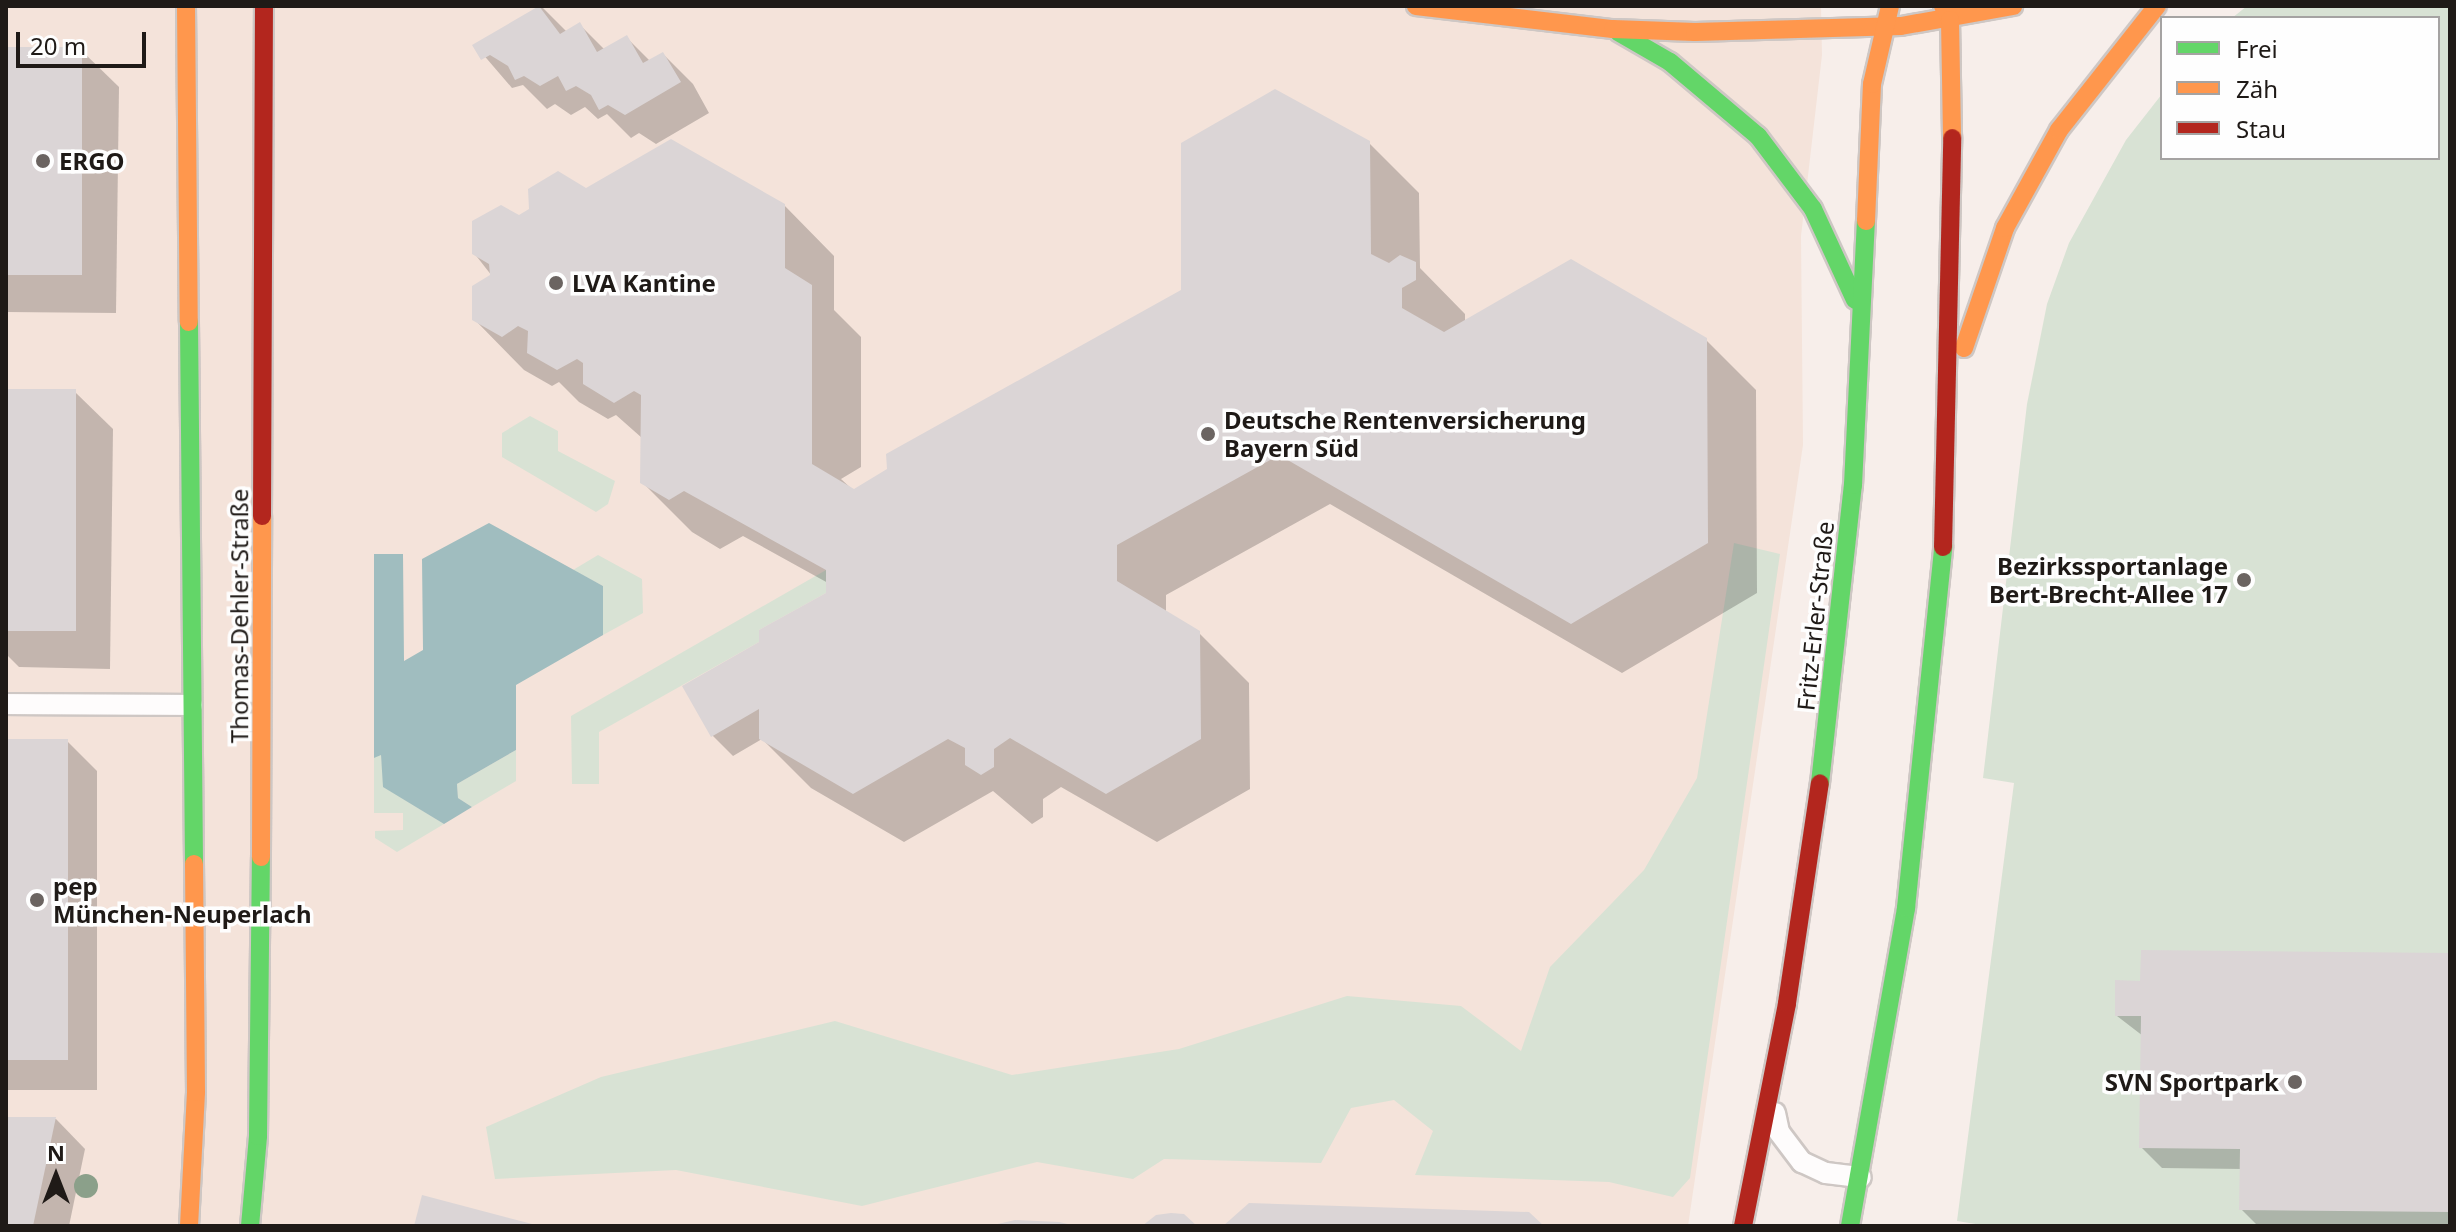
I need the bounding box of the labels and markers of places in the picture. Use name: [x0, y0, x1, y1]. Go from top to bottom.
place label: ERGO: [59, 147, 125, 175]
marker: ERGO: [34, 152, 52, 170]
place label: LVA Kantine: [572, 269, 716, 297]
marker: LVA Kantine: [547, 274, 565, 292]
place label: Deutsche Rentenversicherung Bayern Süd: [1224, 406, 1586, 462]
marker: Deutsche Rentenversicherung Bayern Süd: [1199, 425, 1217, 443]
place label: Bezirkssportanlage Bert-Brecht-Allee 17: [1989, 552, 2228, 608]
marker: Bezirkssportanlage Bert-Brecht-Allee 17: [2235, 571, 2253, 589]
place label: pep München-Neuperlach: [53, 872, 312, 928]
marker: pep München-Neuperlach: [28, 891, 46, 909]
place label: SVN Sportpark: [2105, 1068, 2279, 1096]
marker: SVN Sportpark: [2286, 1073, 2304, 1091]

